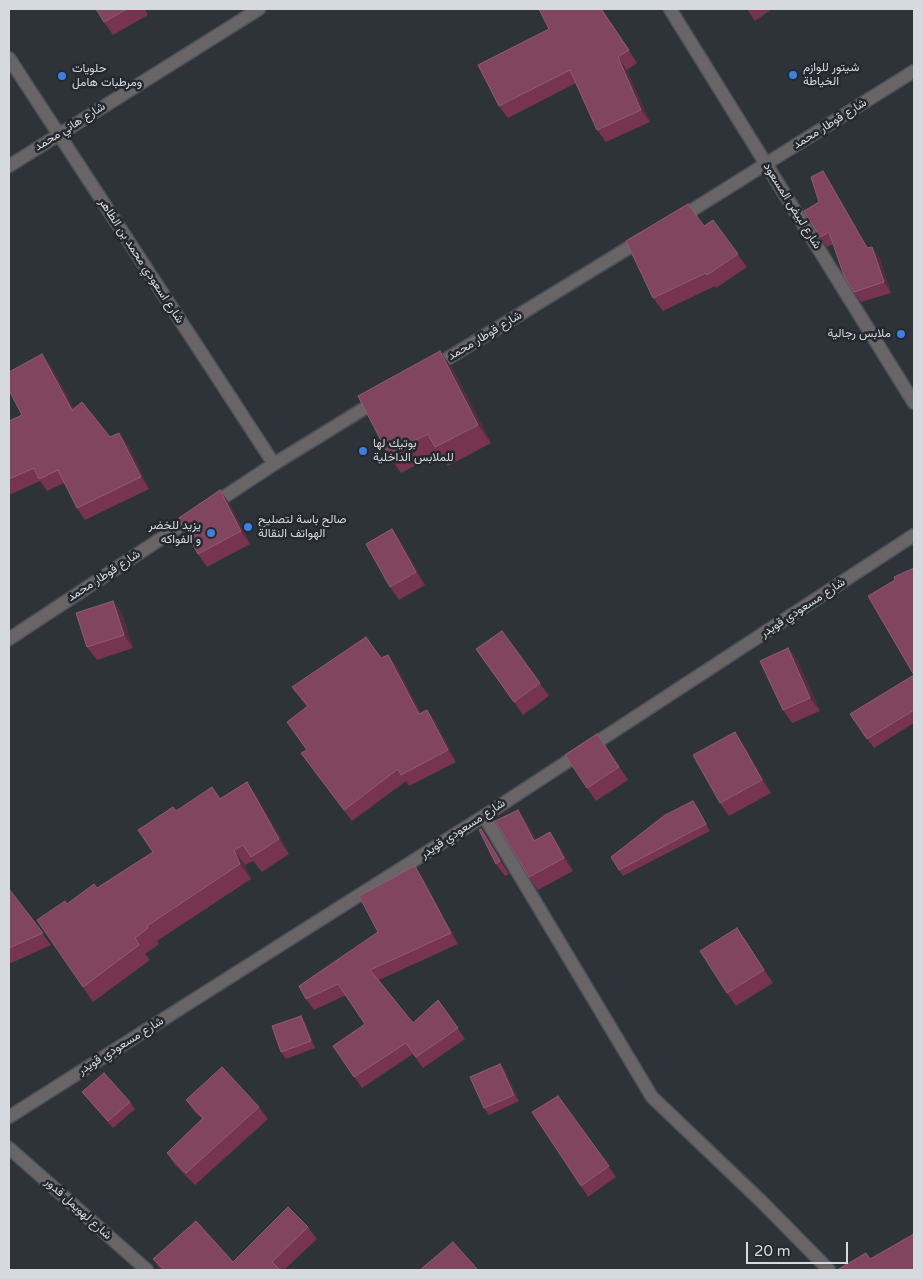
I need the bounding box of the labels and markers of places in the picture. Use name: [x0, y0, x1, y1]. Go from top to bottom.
place label: شيتور للوازم الخياطة: [803, 61, 859, 89]
place label: حلويات ومرطبات هامل: [72, 62, 142, 90]
marker: شيتور للوازم الخياطة: [787, 69, 799, 81]
marker: حلويات ومرطبات هامل: [56, 70, 68, 82]
place label: ملابس رجالية: [827, 327, 891, 341]
marker: ملابس رجالية: [895, 328, 907, 340]
place label: بوتيك لها للملابس الداخلية: [373, 437, 454, 465]
marker: بوتيك لها للملابس الداخلية: [357, 445, 369, 457]
place label: صالح باسة لتصليح الهواتف النقالة: [258, 513, 347, 541]
place label: يزيد للخضر و الفواكه: [149, 519, 201, 547]
marker: صالح باسة لتصليح الهواتف النقالة: [242, 521, 254, 533]
marker: يزيد للخضر و الفواكه: [205, 527, 217, 539]

